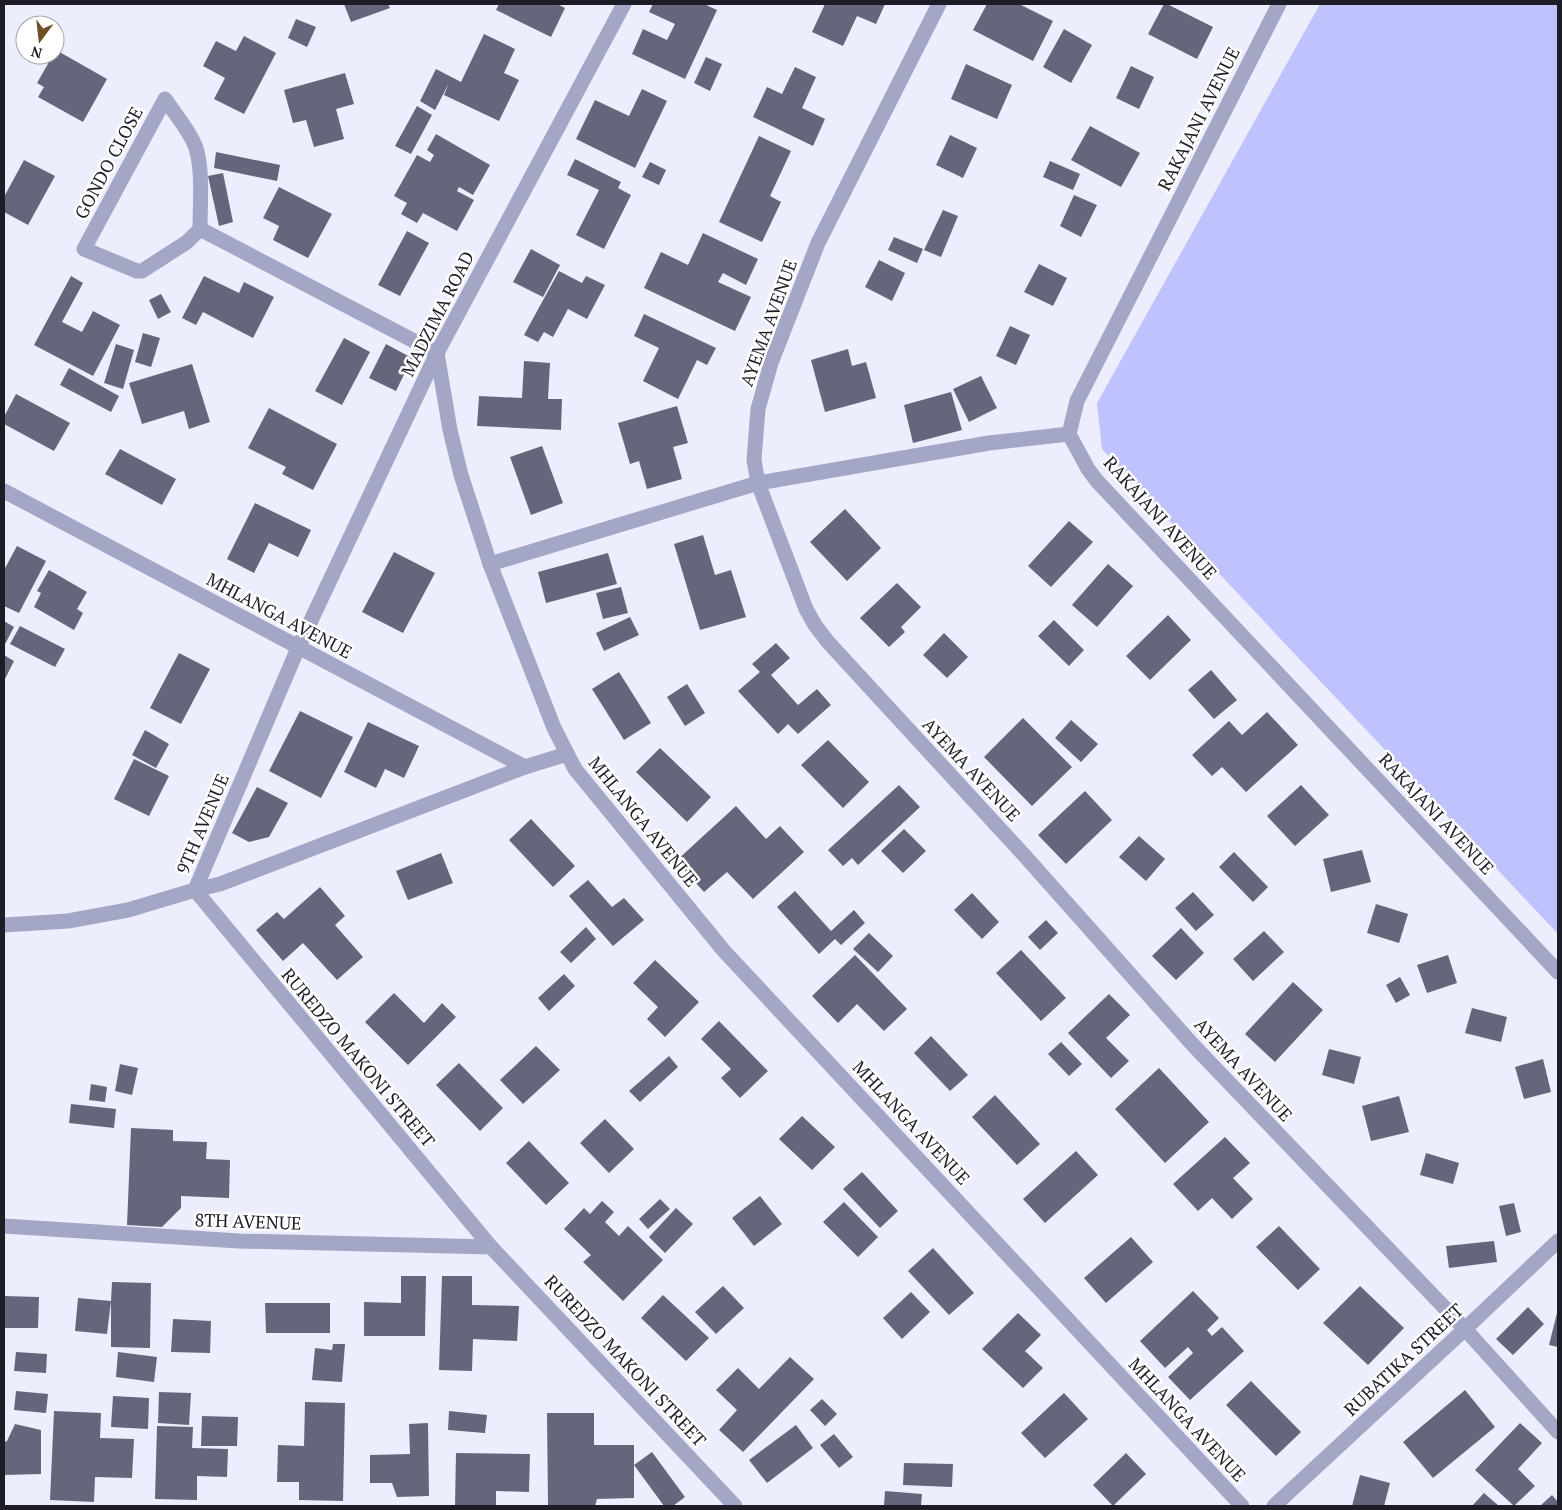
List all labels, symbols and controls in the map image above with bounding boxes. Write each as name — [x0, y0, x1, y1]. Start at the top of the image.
north arrow — [15, 15, 65, 65]
text: N — [29, 42, 44, 64]
street label: RAKAJANI AVENUE — [1151, 43, 1245, 194]
street label: GONDO CLOSE — [68, 102, 148, 223]
street label: MADZIMA ROAD — [395, 247, 479, 380]
street label: AYEMA AVENUE — [734, 256, 802, 389]
street label: RAKAJANI AVENUE — [1099, 451, 1223, 584]
street label: MHLANGA AVENUE — [203, 567, 356, 664]
street label: AYEMA AVENUE — [918, 712, 1026, 826]
street label: RAKAJANI AVENUE — [1374, 747, 1499, 879]
street label: MHLANGA AVENUE — [584, 751, 704, 892]
street label: 9TH AVENUE — [170, 770, 234, 877]
street label: RUREDZO MAKONI STREET — [277, 963, 441, 1152]
street label: AYEMA AVENUE — [1190, 1012, 1298, 1126]
street label: MHLANGA AVENUE — [848, 1055, 976, 1190]
street label: 8TH AVENUE — [194, 1207, 302, 1235]
street label: RUREDZO MAKONI STREET — [540, 1269, 712, 1451]
street label: RUBATIKA STREET — [1339, 1298, 1468, 1421]
street label: MHLANGA AVENUE — [1124, 1352, 1252, 1487]

